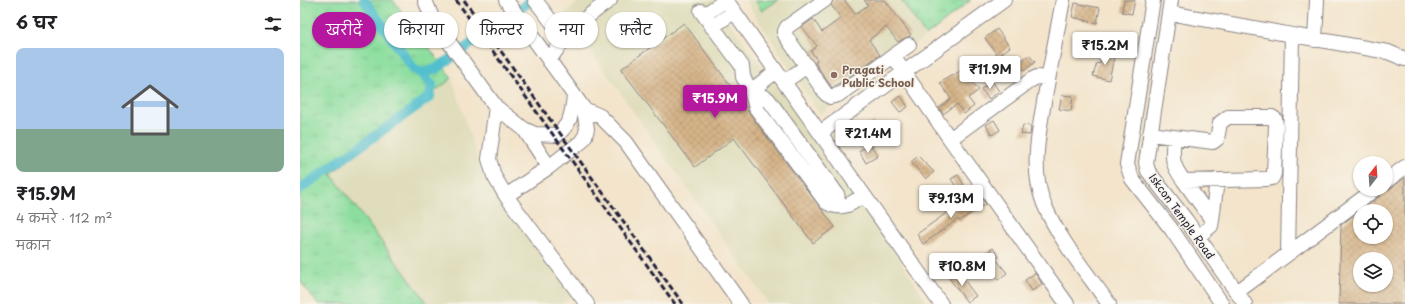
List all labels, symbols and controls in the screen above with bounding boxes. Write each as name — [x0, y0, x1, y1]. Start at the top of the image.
text: 6 घर — [16, 9, 56, 35]
chip: खरीदें — [312, 12, 376, 48]
chip: किराया — [384, 12, 458, 48]
chip: फ़िल्टर — [466, 12, 537, 48]
chip: नया — [545, 12, 598, 48]
chip: फ़्लैट — [606, 12, 666, 48]
icon: filters — [262, 13, 284, 35]
pin: ₹15.2M — [1072, 32, 1138, 66]
text: ₹15.2M — [1081, 35, 1129, 54]
pin: ₹11.9M — [957, 56, 1023, 90]
text: ₹11.9M — [968, 59, 1012, 78]
place label: Pragati Public School — [842, 61, 914, 91]
marker: Pragati Public School — [829, 70, 839, 80]
icon: home — [114, 74, 186, 146]
pin: ₹15.9M — [682, 85, 748, 119]
text: ₹15.9M — [692, 88, 738, 107]
pin: ₹21.4M — [835, 120, 901, 154]
text: ₹21.4M — [844, 123, 892, 142]
north arrow — [1353, 156, 1393, 196]
map controls — [1353, 156, 1393, 292]
street label: Iskcon Temple Road — [1145, 170, 1219, 262]
text: ₹15.9M — [16, 180, 76, 206]
pin: ₹9.13M — [918, 185, 984, 219]
text: ₹9.13M — [928, 188, 974, 207]
button: locate — [1353, 204, 1393, 244]
text: 4 कमरे · 112 m² — [16, 208, 112, 227]
text: मकान — [16, 235, 50, 254]
button: layers — [1353, 252, 1393, 292]
pin: ₹10.8M — [929, 253, 995, 287]
text: ₹10.8M — [938, 256, 986, 275]

